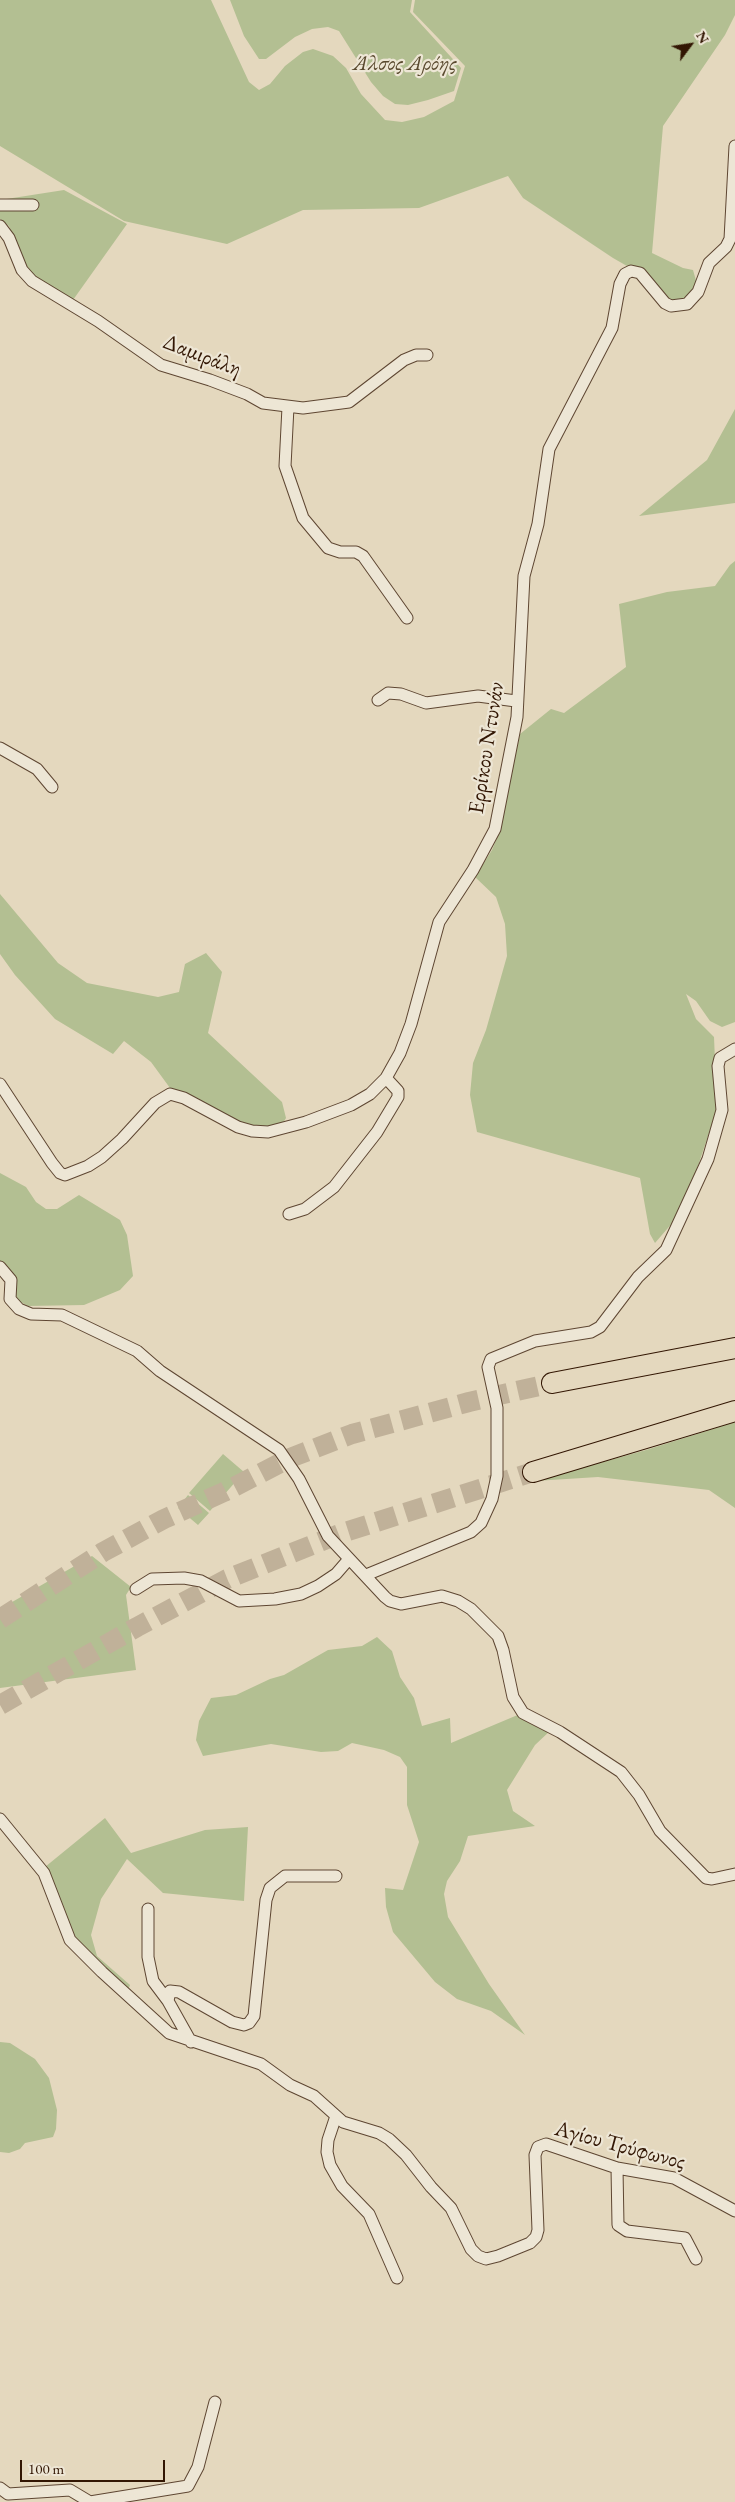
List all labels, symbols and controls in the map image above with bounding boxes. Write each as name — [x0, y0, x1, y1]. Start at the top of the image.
north arrow — [665, 20, 715, 70]
text: N — [692, 28, 713, 47]
park label: Άλσος Αρόης — [353, 51, 457, 77]
street label: Δαμιράλη — [159, 329, 245, 383]
street label: Ερρίκου Ντυνάν — [464, 680, 510, 816]
street label: Αγίου Τρύφωνος — [552, 2116, 688, 2176]
scale bar — [22, 2450, 168, 2482]
text: 100 m — [28, 2459, 64, 2478]

